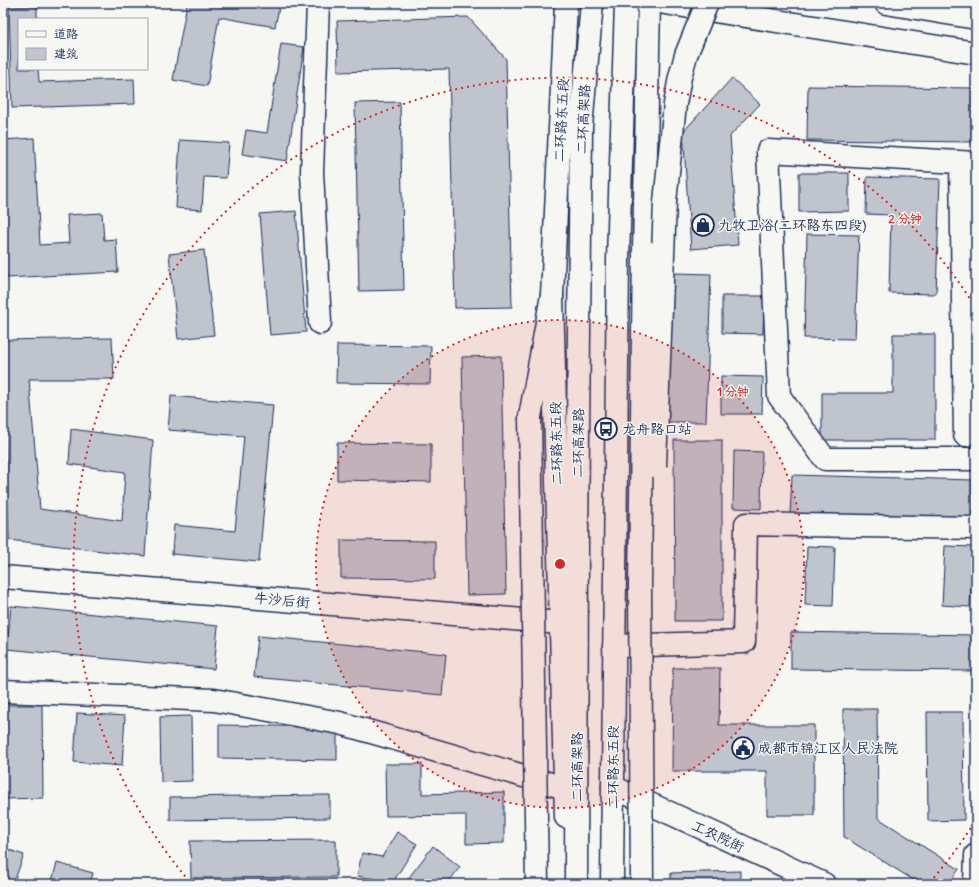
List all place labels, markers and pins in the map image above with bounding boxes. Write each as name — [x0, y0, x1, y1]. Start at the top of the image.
shop icon: 九牧卫浴(二环路东四段) — [690, 212, 716, 238]
place label: 九牧卫浴(二环路东四段) — [718, 216, 866, 234]
bus stop icon: 龙舟路口站 — [593, 416, 619, 442]
place label: 龙舟路口站 — [622, 420, 692, 438]
centre of rings — [553, 557, 567, 571]
public building icon: 成都市锦江区人民法院 — [730, 735, 756, 761]
place label: 成都市锦江区人民法院 — [758, 739, 898, 757]

